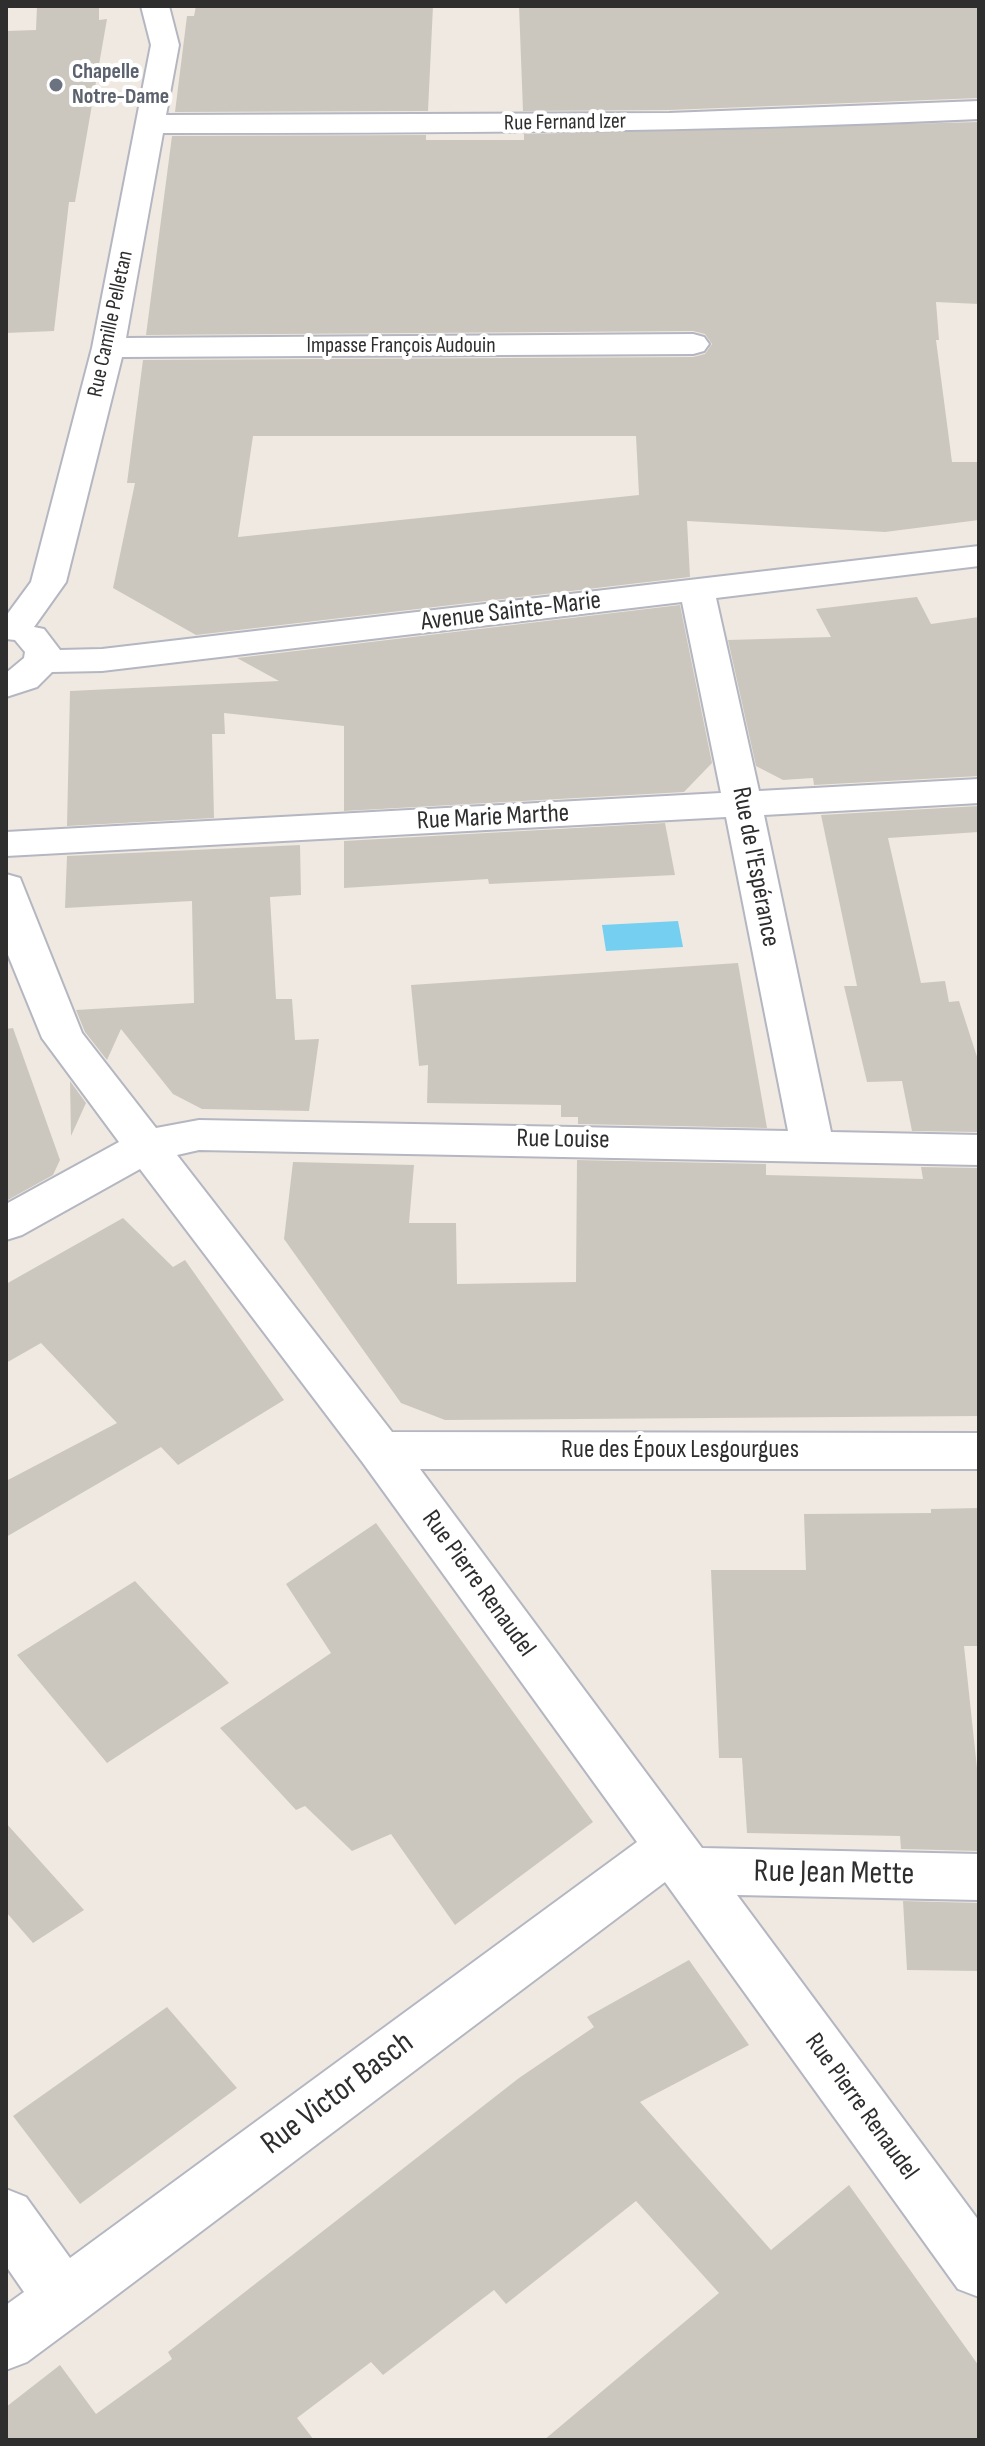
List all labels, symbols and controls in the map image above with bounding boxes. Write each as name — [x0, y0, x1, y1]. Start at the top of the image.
place label: Chapelle Notre-Dame — [72, 59, 169, 110]
marker: Chapelle Notre-Dame — [47, 76, 65, 94]
street label: Rue Fernand Izer — [504, 109, 626, 137]
street label: Rue Camille Pelletan — [83, 248, 139, 400]
street label: Impasse François Audouin — [306, 333, 496, 359]
street label: Avenue Sainte-Marie — [419, 585, 603, 639]
street label: Rue de l'Espérance — [724, 785, 786, 949]
street label: Rue Marie Marthe — [416, 798, 570, 838]
street label: Rue Louise — [516, 1124, 610, 1156]
street label: Rue des Époux Lesgourgues — [561, 1434, 799, 1466]
street label: Rue Pierre Renaudel — [415, 1505, 541, 1663]
street label: Rue Jean Mette — [753, 1853, 915, 1895]
street label: Rue Victor Basch — [254, 2024, 422, 2164]
street label: Rue Pierre Renaudel — [798, 2028, 924, 2186]

